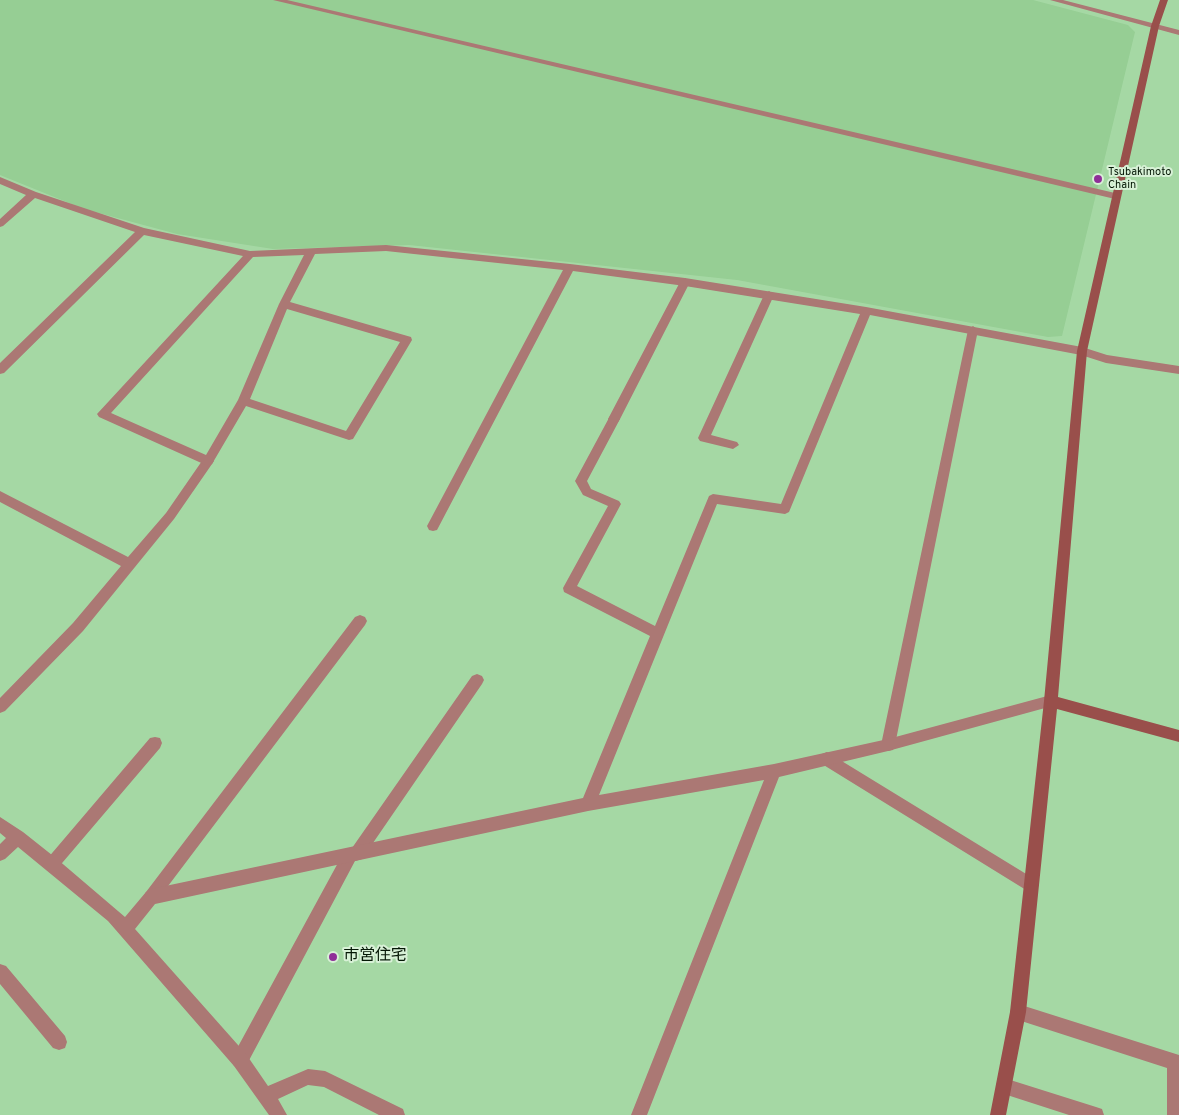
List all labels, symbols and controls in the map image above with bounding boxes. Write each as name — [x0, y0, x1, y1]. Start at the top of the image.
place label: Tsubakimoto Chain — [1108, 166, 1171, 192]
marker: Tsubakimoto Chain — [1092, 173, 1104, 185]
place label: 市営住宅 — [343, 947, 407, 967]
marker: 市営住宅 — [327, 951, 339, 963]

